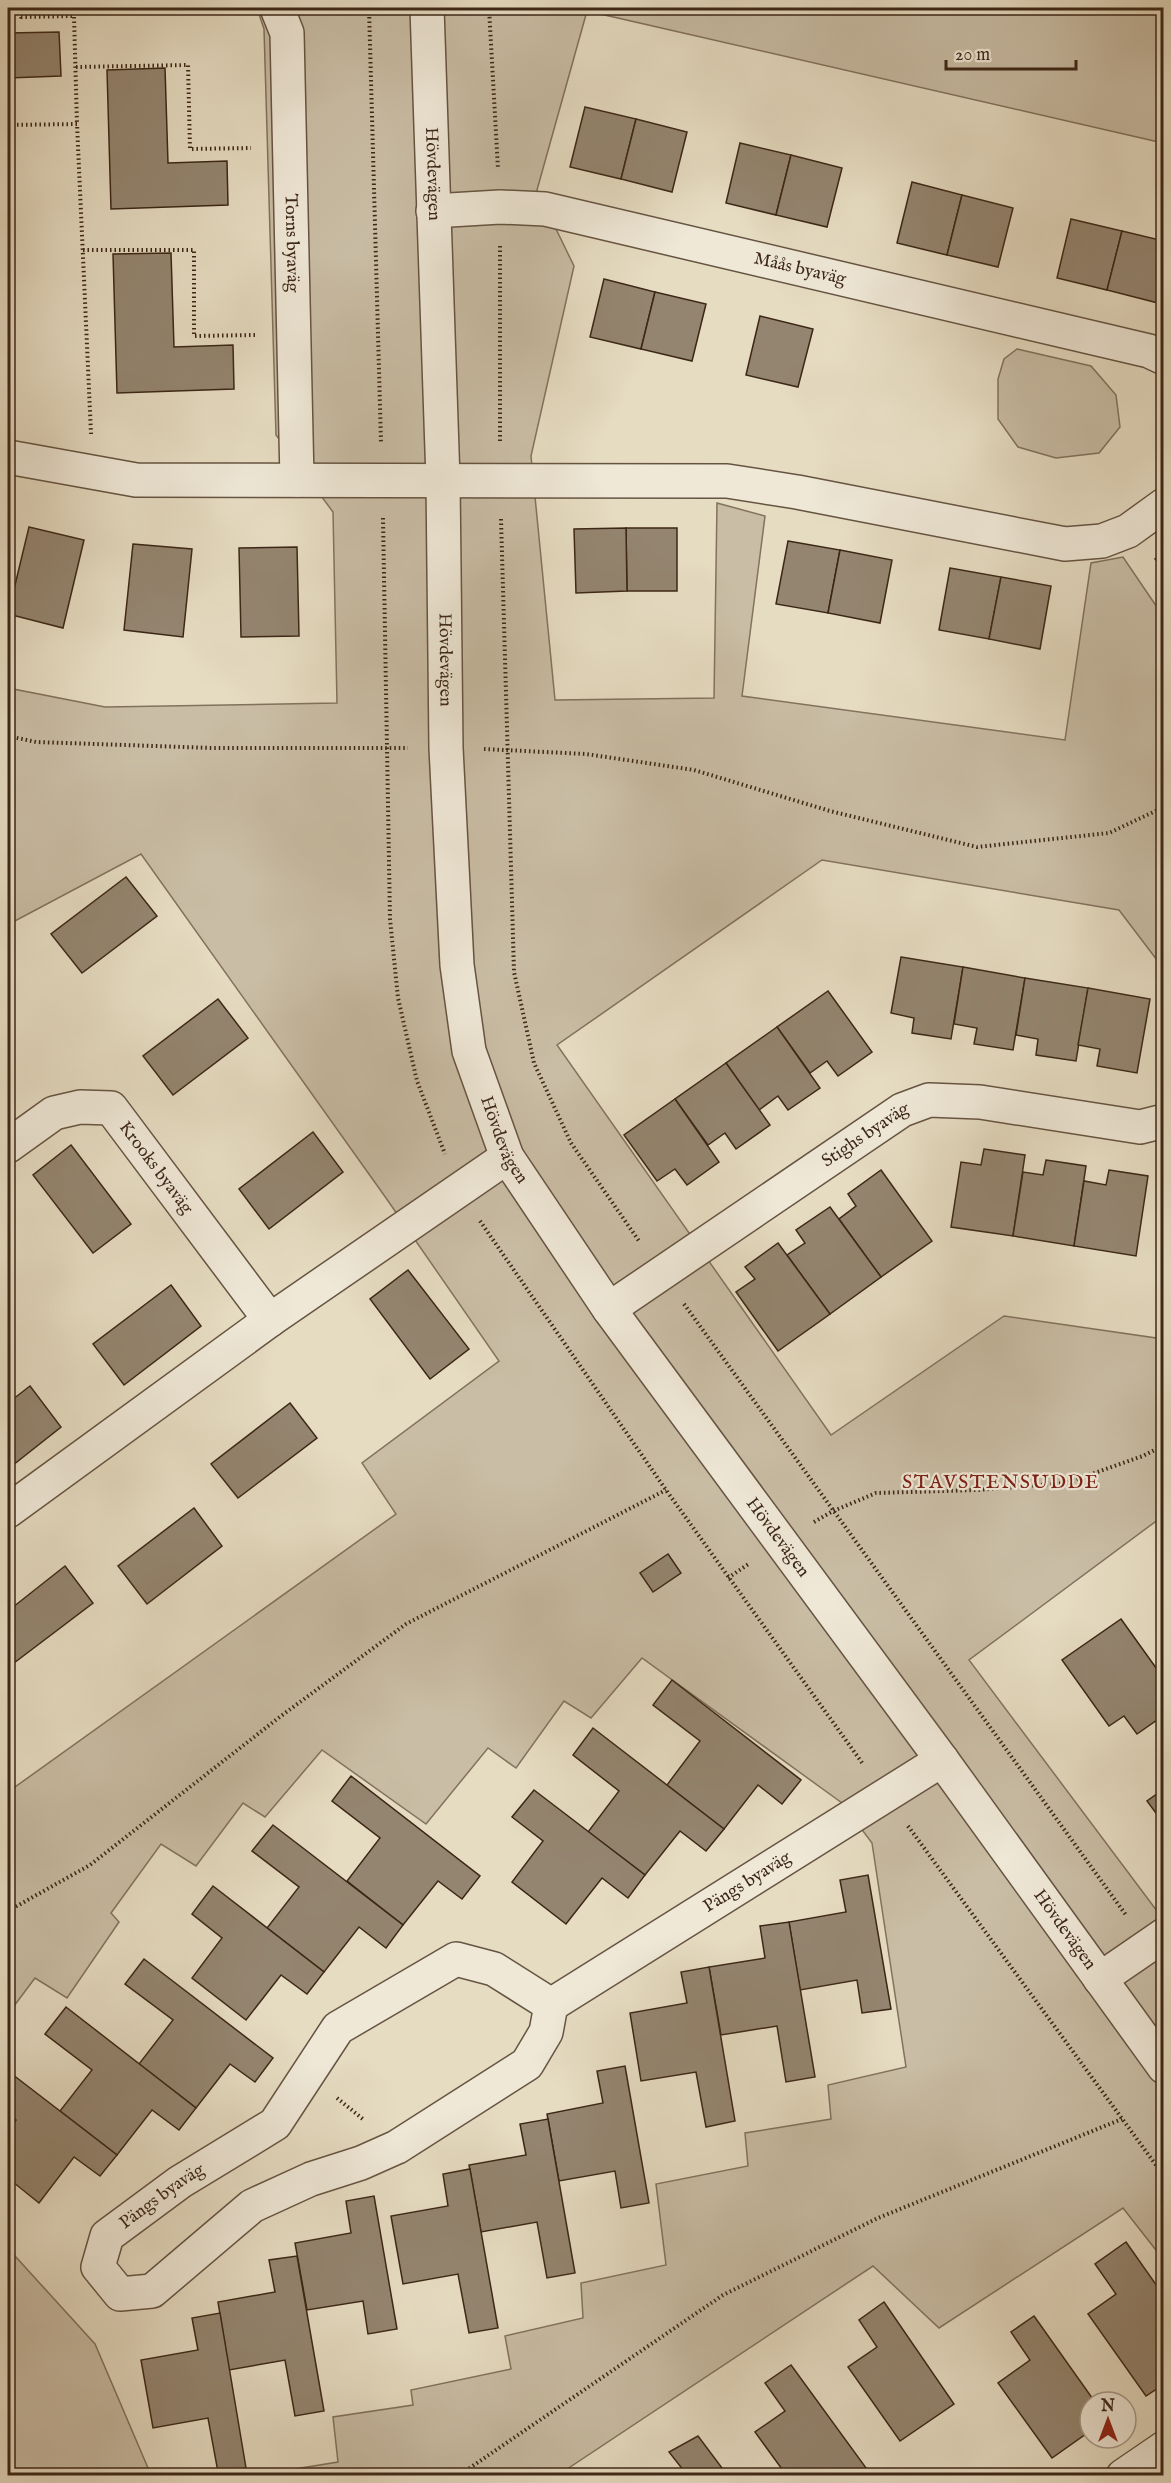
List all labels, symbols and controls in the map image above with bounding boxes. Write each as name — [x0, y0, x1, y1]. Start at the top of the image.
scale bar — [946, 33, 1076, 71]
text: 20 m — [955, 44, 990, 67]
street label: Hövdevägen — [420, 127, 446, 222]
street label: Torns byaväg — [279, 193, 304, 293]
street label: Måås byaväg — [752, 247, 848, 291]
street label: Hövdevägen — [433, 613, 457, 707]
street label: Hövdevägen — [475, 1093, 533, 1189]
street label: Stighs byaväg — [817, 1097, 912, 1173]
street label: Krooks byaväg — [114, 1117, 198, 1219]
district label: STAVSTENSUDDE — [902, 1470, 1100, 1495]
street label: Hövdevägen — [741, 1493, 815, 1582]
street label: Pängs byaväg — [699, 1846, 795, 1918]
street label: Hövdevägen — [1028, 1885, 1102, 1975]
street label: Pängs byaväg — [115, 2158, 209, 2234]
north arrow — [1078, 2390, 1138, 2450]
text: N — [1100, 2397, 1115, 2417]

